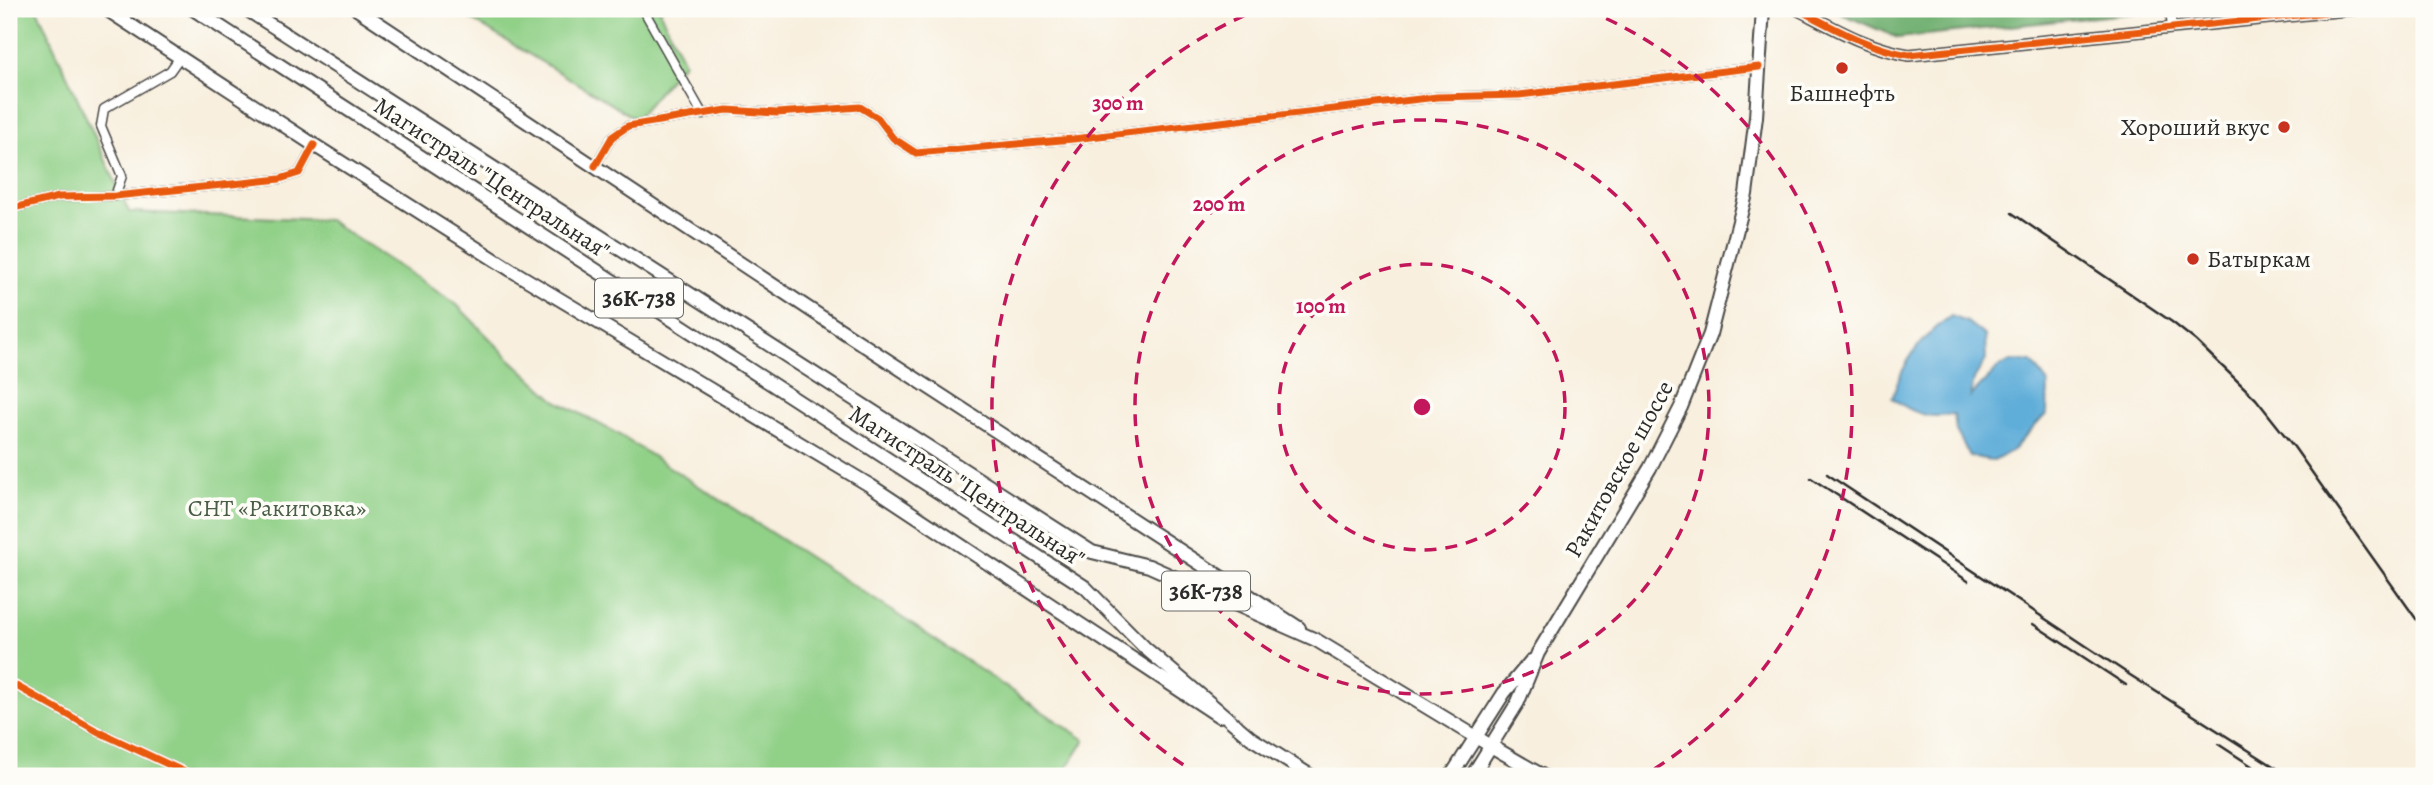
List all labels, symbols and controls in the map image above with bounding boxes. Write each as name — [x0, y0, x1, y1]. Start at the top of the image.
marker: Башнефть — [1834, 60, 1850, 76]
place label: Башнефть — [1789, 77, 1895, 109]
text: 300 m — [1092, 89, 1144, 117]
street label: Магистраль "Центральная" — [368, 90, 616, 266]
place label: Хороший вкус — [2121, 111, 2270, 143]
marker: Хороший вкус — [2276, 119, 2292, 135]
text: 200 m — [1193, 190, 1246, 218]
place label: Батыркам — [2207, 243, 2311, 275]
marker: Батыркам — [2185, 251, 2201, 267]
road number: 36К-738 — [595, 278, 683, 318]
text: 100 m — [1296, 292, 1346, 320]
street label: Ракитовское шоссе — [1557, 375, 1681, 563]
centre of rings — [1410, 395, 1434, 419]
street label: Магистраль "Центральная" — [843, 398, 1091, 574]
park label: СНТ «Ракитовка» — [188, 492, 366, 524]
road number: 36К-738 — [1162, 572, 1250, 610]

